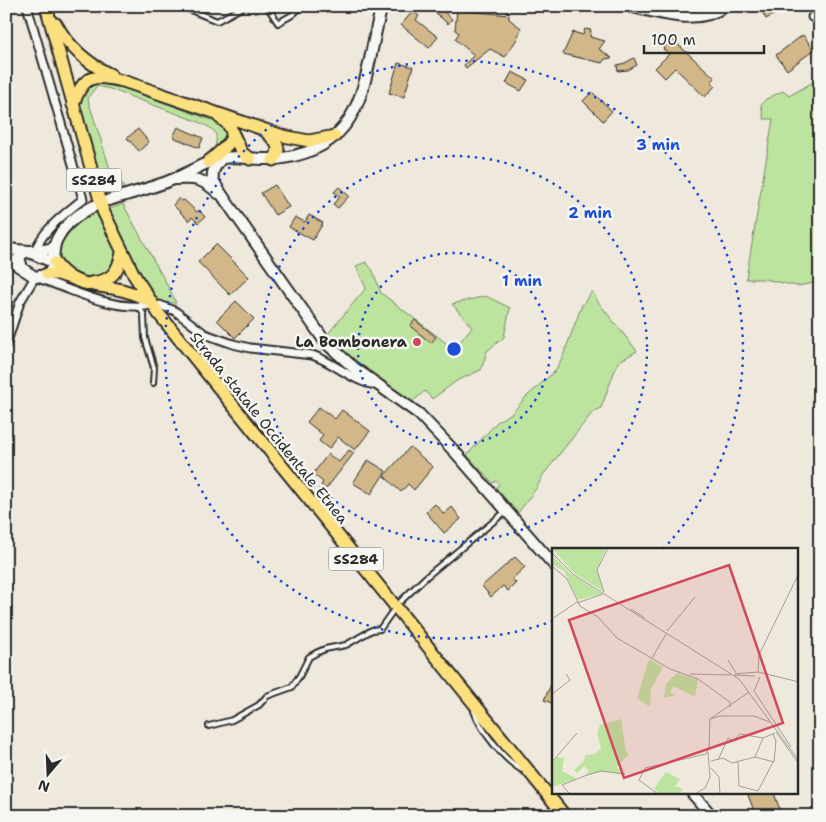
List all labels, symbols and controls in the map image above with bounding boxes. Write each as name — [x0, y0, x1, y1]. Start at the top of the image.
scale bar — [644, 22, 764, 54]
text: 100 m — [651, 30, 696, 50]
text: 3 min — [636, 135, 680, 155]
road number: SS284 — [66, 168, 122, 192]
text: 2 min — [568, 203, 612, 223]
text: 1 min — [502, 271, 542, 291]
street label: Strada statale Occidentale Etnea — [185, 328, 353, 529]
place label: La Bombonera — [295, 332, 408, 352]
marker: La Bombonera — [411, 336, 423, 348]
centre of rings — [445, 340, 463, 358]
road number: SS284 — [328, 548, 384, 570]
inset map — [552, 548, 798, 794]
north arrow — [22, 750, 72, 800]
text: N — [36, 776, 52, 797]

